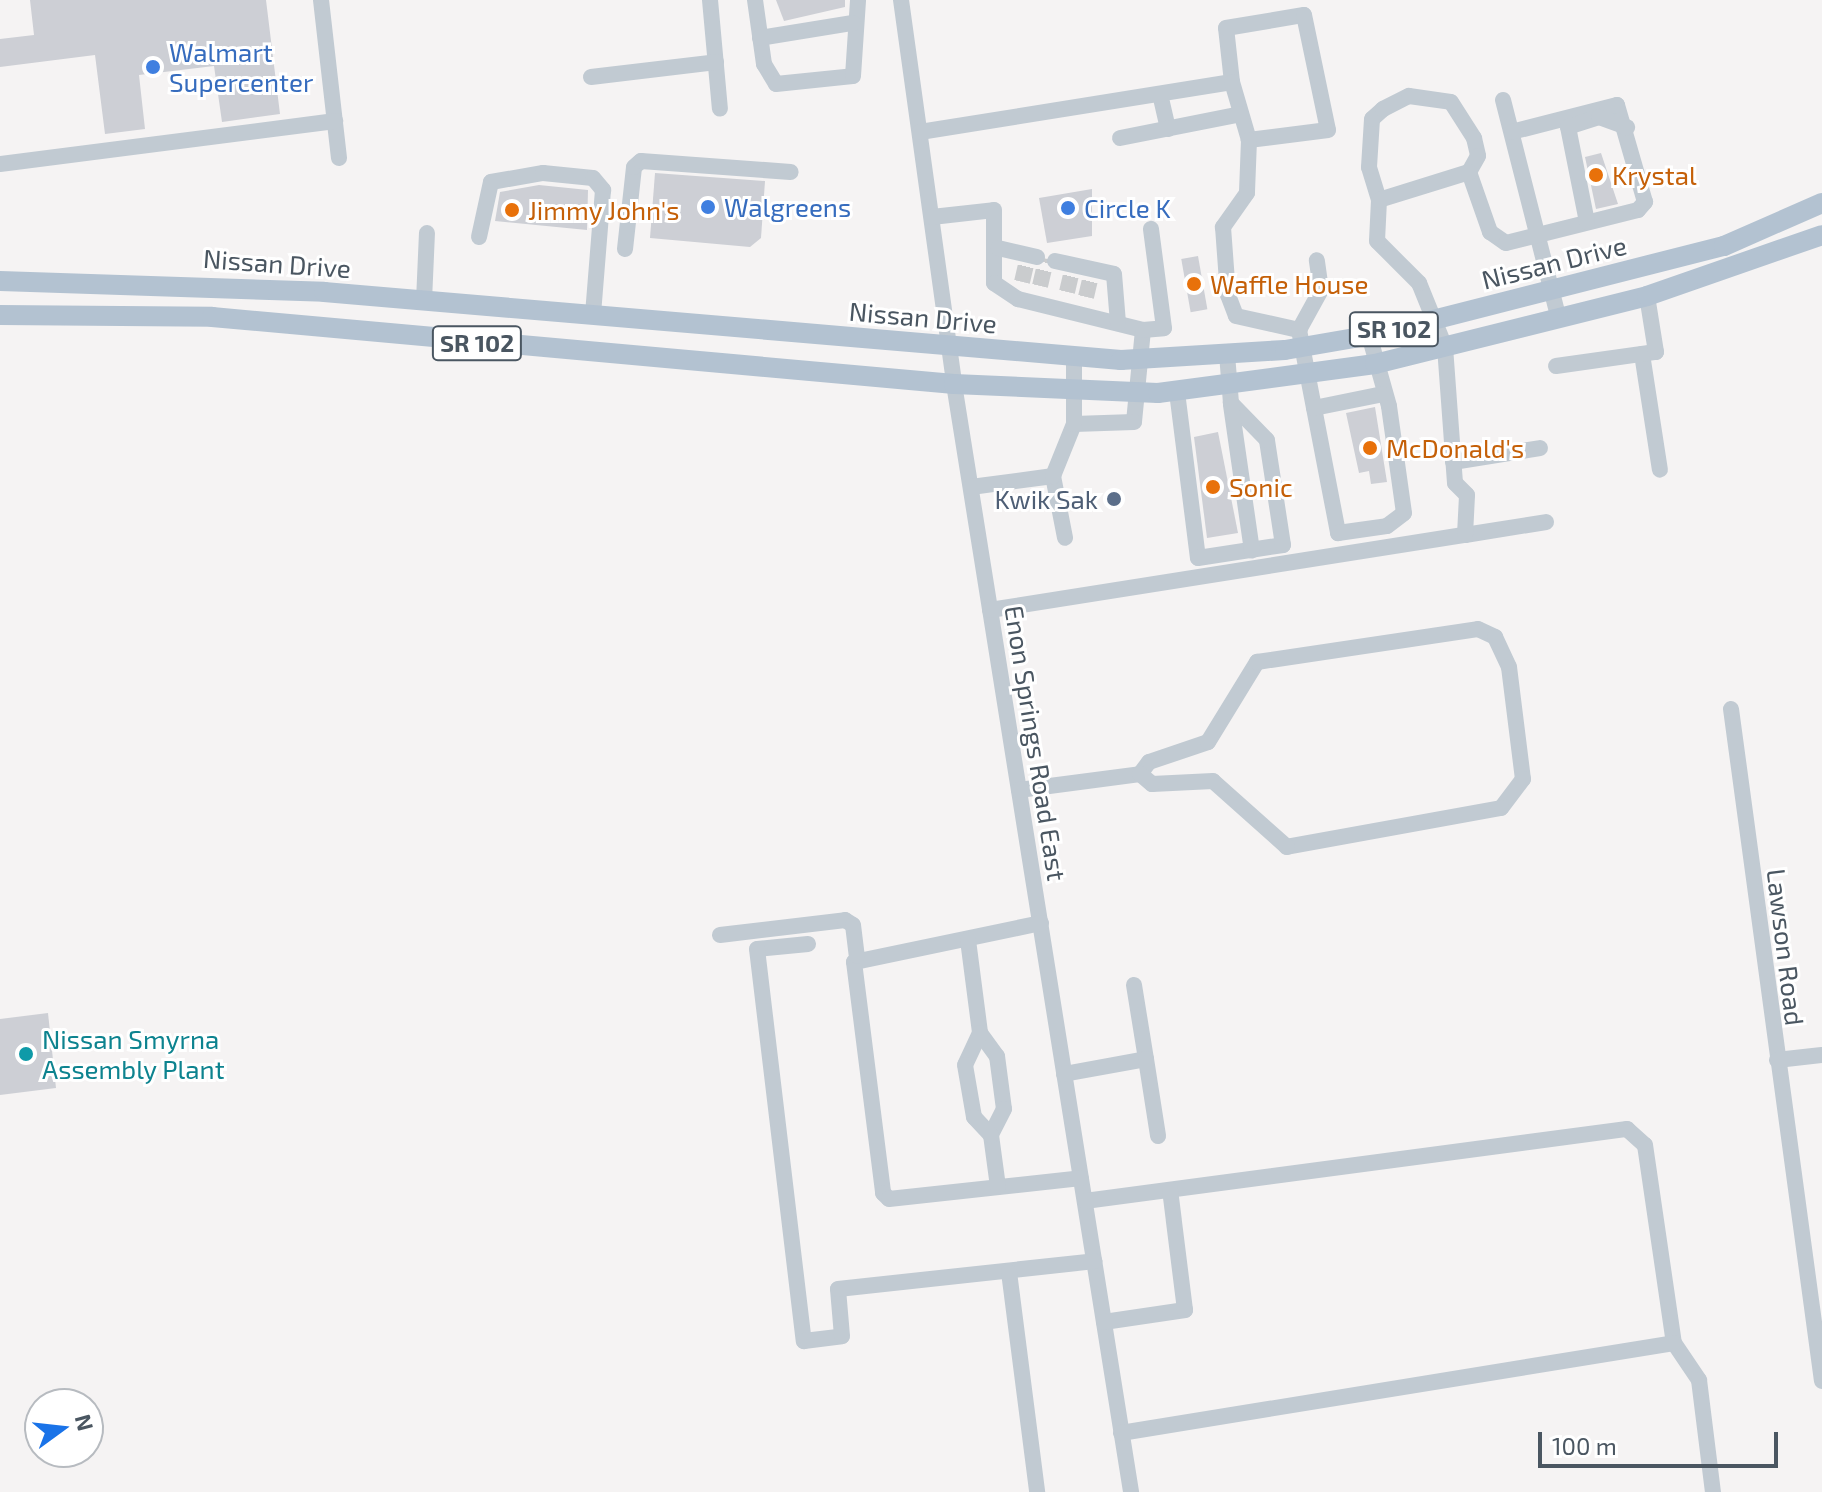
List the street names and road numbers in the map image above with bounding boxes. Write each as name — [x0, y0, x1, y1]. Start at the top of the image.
street label: Nissan Drive — [1478, 229, 1630, 295]
street label: Nissan Drive — [202, 242, 352, 284]
street label: Nissan Drive — [848, 295, 998, 339]
road number: SR 102 — [1348, 309, 1440, 349]
road number: SR 102 — [431, 323, 523, 363]
street label: Enon Springs Road East — [999, 603, 1073, 883]
street label: Lawson Road — [1761, 867, 1811, 1027]

